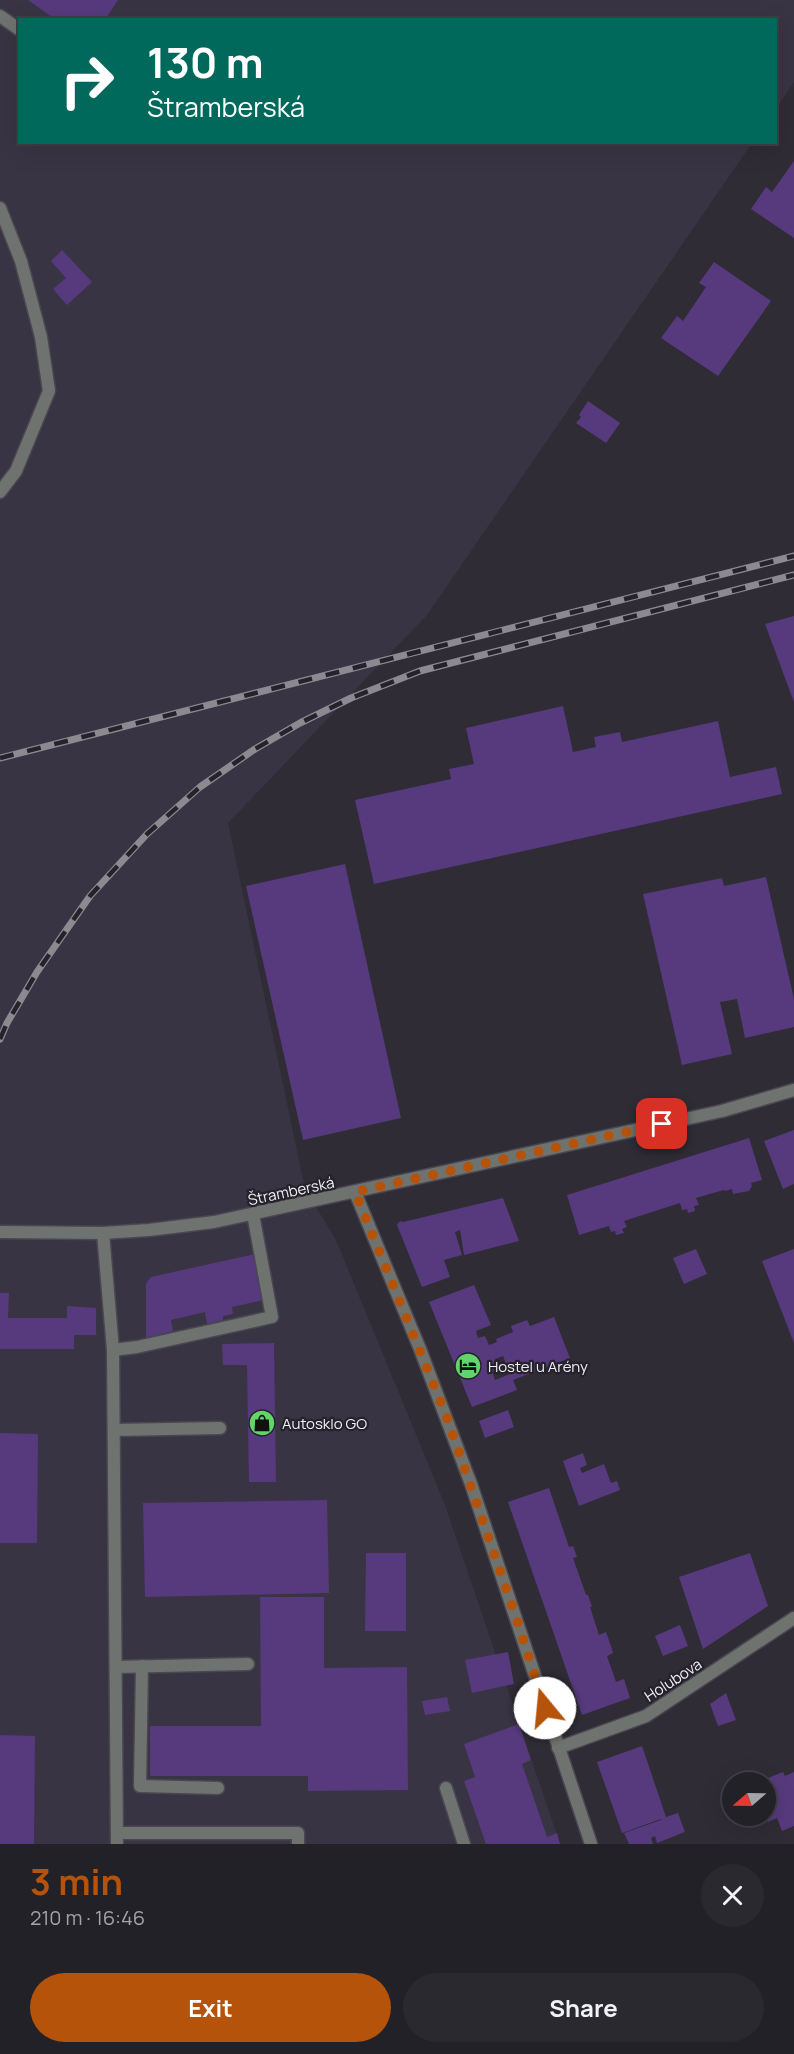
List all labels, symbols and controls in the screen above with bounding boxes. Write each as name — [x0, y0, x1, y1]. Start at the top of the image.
text: 130 m — [147, 33, 264, 91]
icon: right — [48, 42, 126, 120]
text: Štramberská — [147, 88, 305, 125]
pin — [636, 1098, 687, 1149]
icon: arrive — [645, 1107, 678, 1140]
street label: Štramberská — [246, 1172, 336, 1210]
hotel icon: Hostel u Arény — [453, 1351, 483, 1381]
place label: Hostel u Arény — [488, 1356, 588, 1377]
shop icon: Autosklo GO — [247, 1408, 277, 1438]
place label: Autosklo GO — [282, 1413, 367, 1434]
street label: Holubova — [640, 1654, 706, 1706]
position arrow — [513, 1676, 577, 1740]
north arrow — [722, 1772, 776, 1826]
map controls — [722, 1772, 776, 1826]
text: 3 min — [30, 1857, 123, 1906]
button: close — [701, 1864, 764, 1927]
text: 210 m · 16:46 — [30, 1904, 145, 1931]
button: Exit — [30, 1973, 391, 2042]
button: Share — [403, 1973, 764, 2042]

